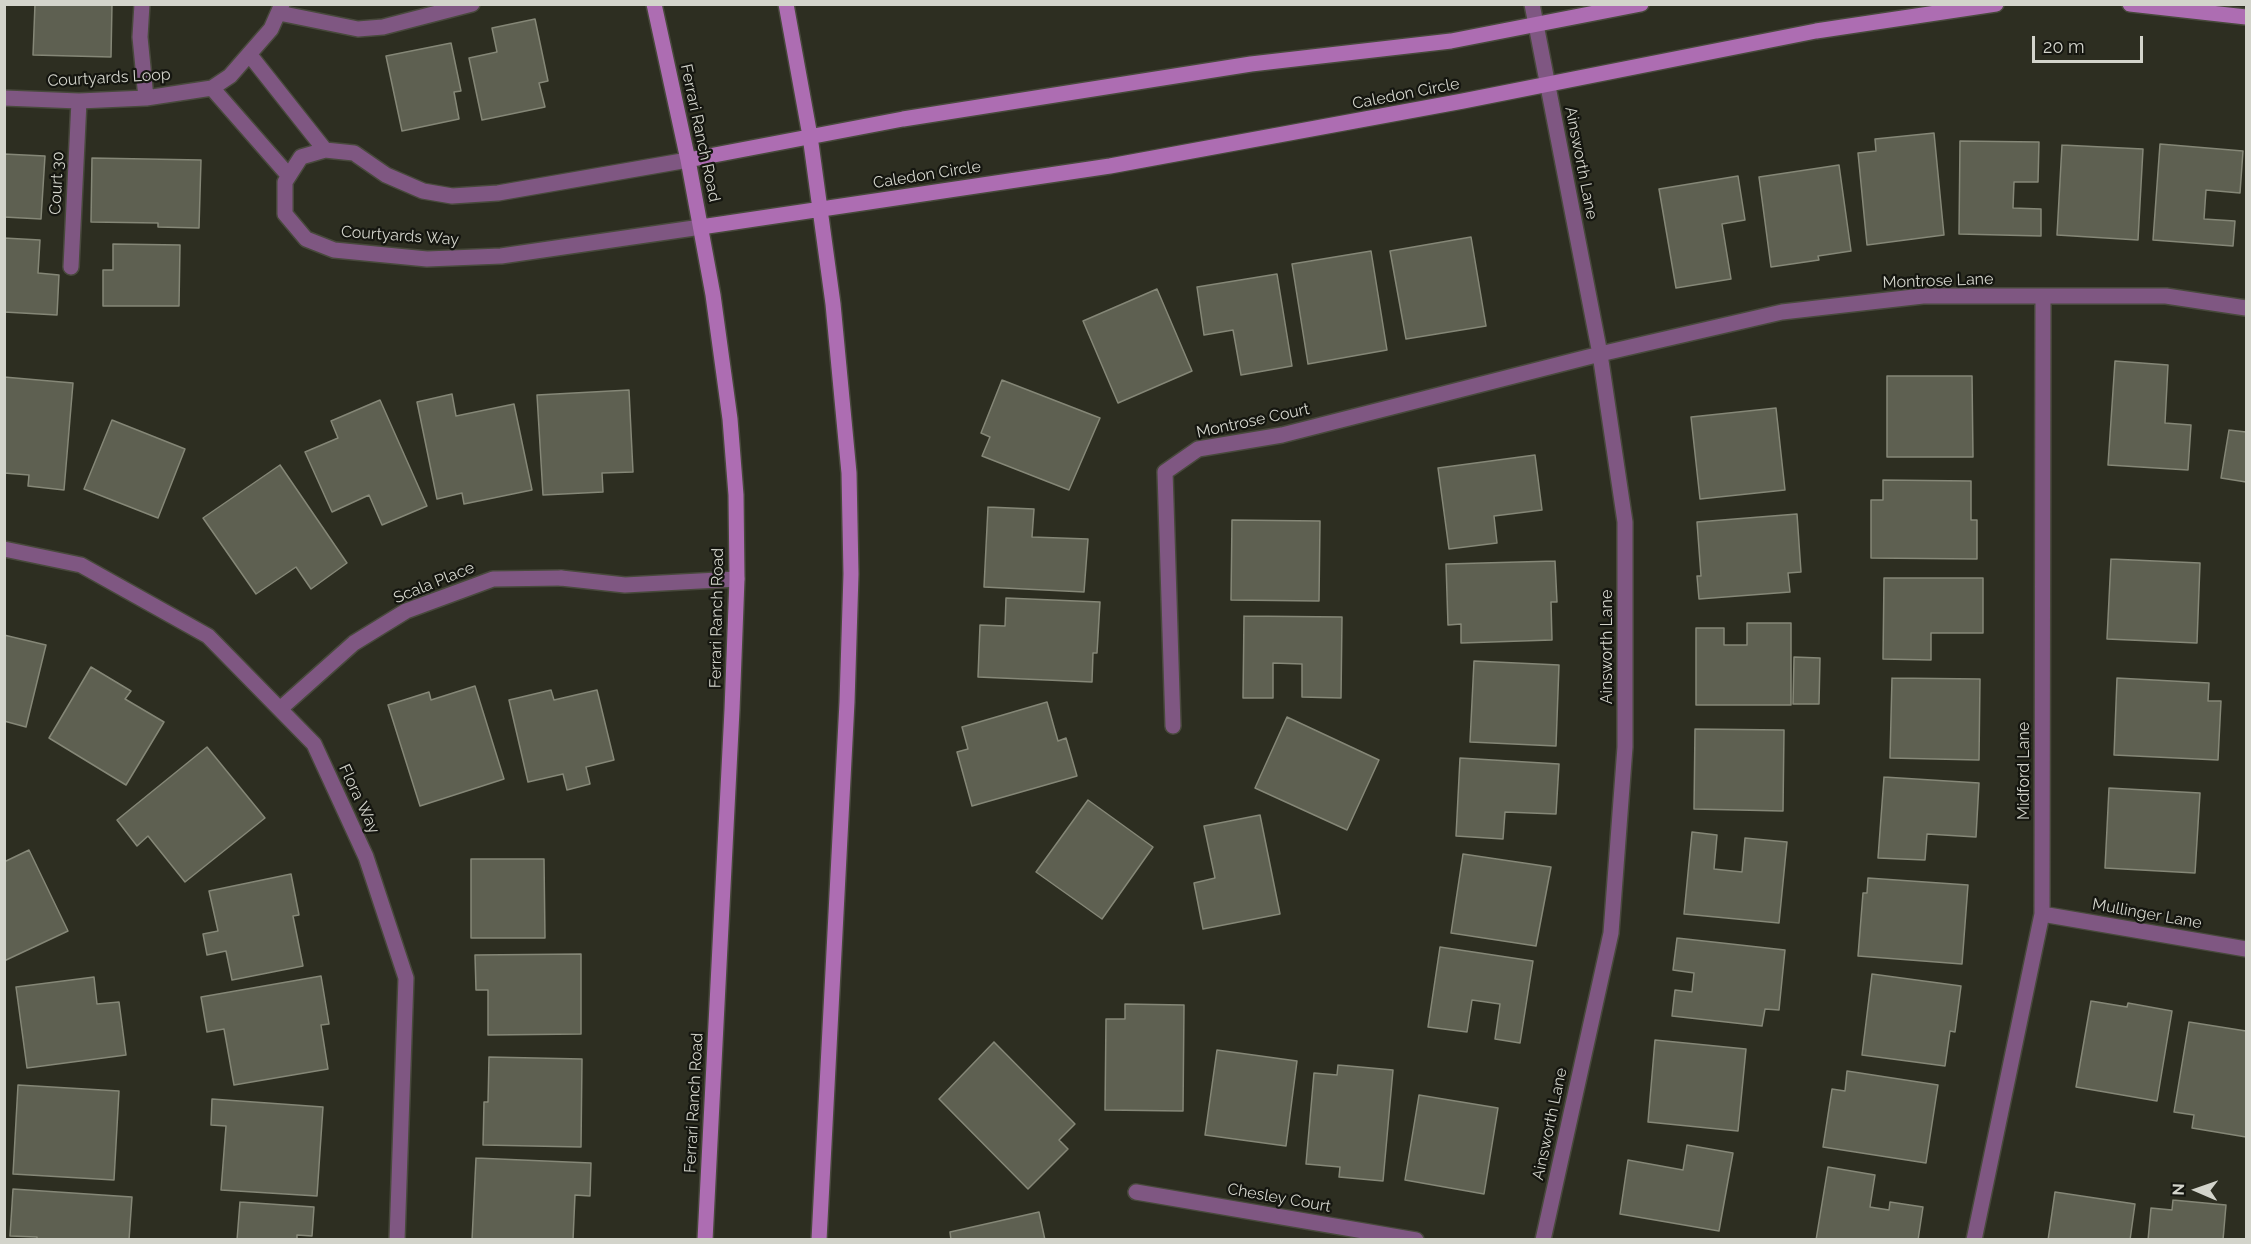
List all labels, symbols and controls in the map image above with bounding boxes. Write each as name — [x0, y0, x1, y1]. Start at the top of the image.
scale bar — [2035, 24, 2146, 62]
text: 20 m — [2043, 36, 2085, 57]
street label: Ferrari Ranch Road — [676, 62, 724, 204]
street label: Courtyards Loop — [47, 65, 171, 91]
street label: Caledon Circle — [1351, 74, 1461, 114]
street label: Ainsworth Lane — [1561, 105, 1601, 221]
street label: Court 30 — [46, 151, 68, 215]
street label: Caledon Circle — [872, 157, 982, 193]
street label: Courtyards Way — [340, 222, 460, 250]
street label: Montrose Lane — [1882, 269, 1994, 293]
street label: Montrose Court — [1195, 400, 1311, 442]
street label: Ferrari Ranch Road — [706, 548, 728, 688]
street label: Scala Place — [391, 558, 477, 608]
street label: Ainsworth Lane — [1597, 590, 1617, 704]
street label: Midford Lane — [2014, 722, 2034, 820]
street label: Flora Way — [335, 761, 383, 837]
street label: Mullinger Lane — [2091, 895, 2203, 933]
street label: Ferrari Ranch Road — [681, 1032, 707, 1174]
street label: Ainsworth Lane — [1529, 1066, 1571, 1182]
north arrow — [2167, 1160, 2227, 1220]
street label: Chesley Court — [1226, 1179, 1332, 1217]
text: N — [2169, 1183, 2188, 1196]

